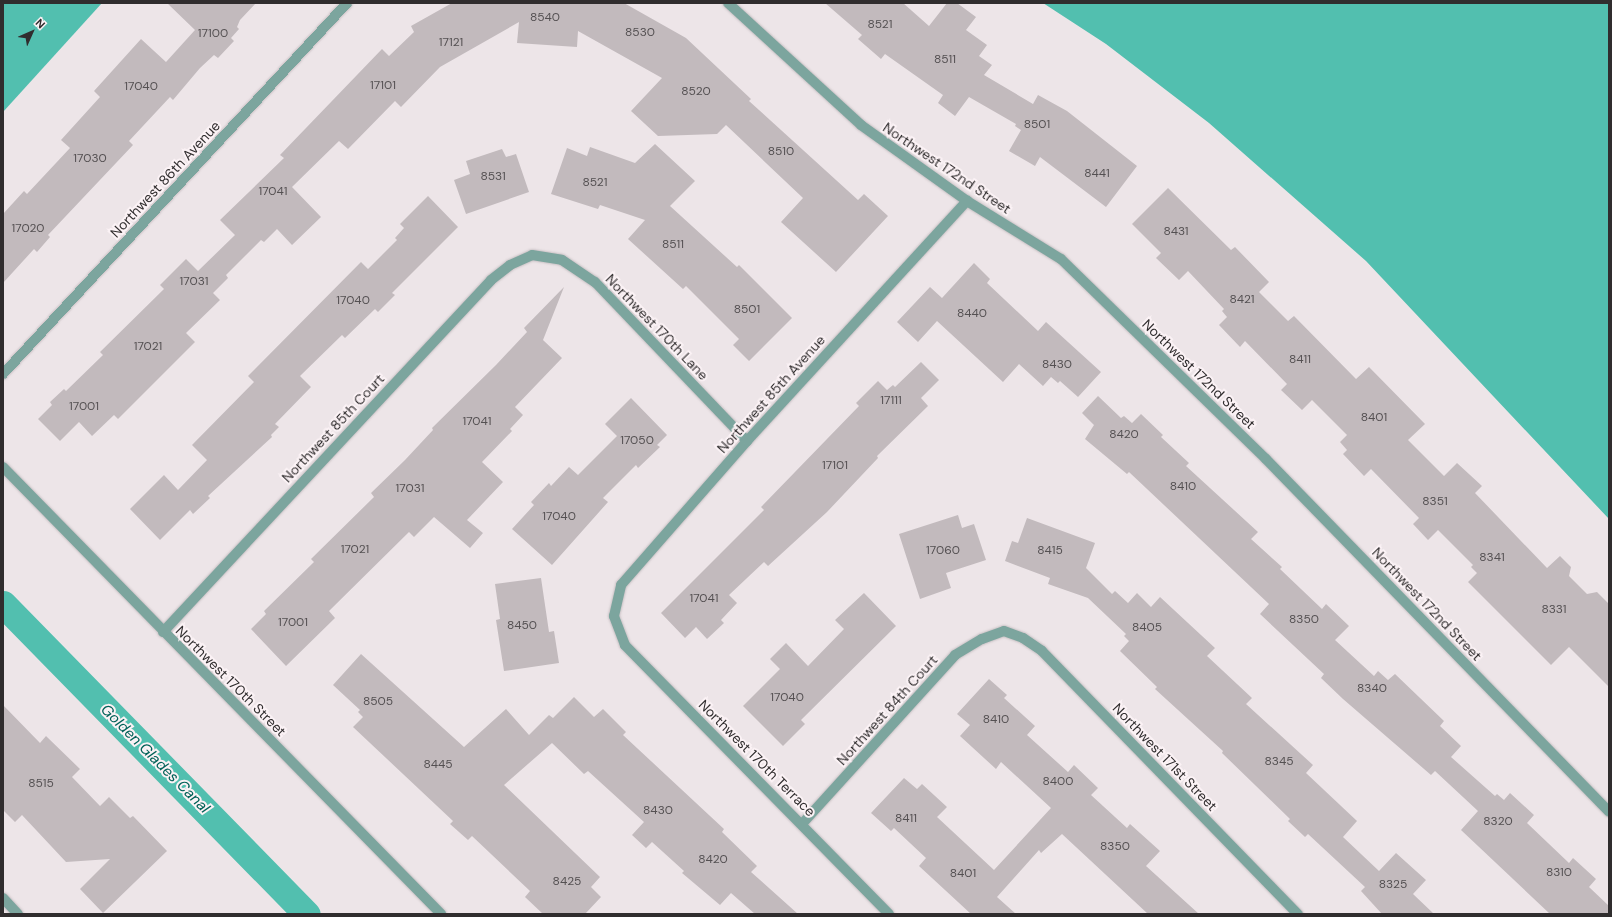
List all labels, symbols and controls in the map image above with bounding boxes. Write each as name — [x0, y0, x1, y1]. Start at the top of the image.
house number: 8540 — [530, 11, 560, 25]
north arrow — [12, 12, 52, 52]
text: N — [33, 16, 48, 31]
house number: 8521 — [867, 18, 893, 32]
house number: 8530 — [625, 26, 655, 40]
house number: 17100 — [198, 27, 228, 41]
house number: 17121 — [439, 36, 463, 50]
house number: 8511 — [934, 53, 956, 67]
house number: 17101 — [370, 79, 396, 93]
house number: 17040 — [124, 80, 158, 94]
house number: 8520 — [681, 85, 711, 99]
street label: Northwest 86th Avenue — [107, 117, 223, 241]
house number: 8501 — [1024, 118, 1050, 132]
street label: Northwest 172nd Street — [880, 119, 1014, 217]
house number: 8510 — [768, 145, 794, 159]
house number: 17030 — [73, 152, 107, 166]
house number: 8441 — [1084, 167, 1110, 181]
house number: 8531 — [480, 170, 506, 184]
house number: 8521 — [582, 176, 608, 190]
house number: 17041 — [258, 185, 288, 199]
house number: 17020 — [11, 222, 45, 236]
house number: 8431 — [1163, 225, 1189, 239]
house number: 8511 — [662, 238, 684, 252]
street label: Northwest 170th Lane — [602, 271, 712, 383]
house number: 17031 — [180, 275, 208, 289]
house number: 8421 — [1229, 293, 1255, 307]
house number: 17040 — [336, 294, 370, 308]
house number: 8501 — [734, 303, 760, 317]
house number: 8440 — [957, 307, 987, 321]
street label: Northwest 172nd Street — [1139, 316, 1259, 432]
street label: Northwest 85th Avenue — [714, 332, 828, 456]
house number: 17021 — [134, 340, 162, 354]
house number: 8411 — [1289, 353, 1311, 367]
house number: 8430 — [1042, 358, 1072, 372]
street label: Northwest 85th Court — [278, 370, 388, 486]
house number: 17111 — [880, 394, 902, 408]
house number: 17001 — [69, 400, 99, 414]
house number: 8401 — [1361, 411, 1387, 425]
house number: 17041 — [462, 415, 492, 429]
house number: 8420 — [1109, 428, 1139, 442]
house number: 17050 — [620, 434, 654, 448]
house number: 17101 — [822, 459, 848, 473]
house number: 8410 — [1170, 480, 1196, 494]
house number: 17031 — [396, 482, 424, 496]
house number: 8351 — [1422, 495, 1448, 509]
house number: 17040 — [542, 510, 576, 524]
house number: 17021 — [341, 543, 369, 557]
house number: 17060 — [926, 544, 960, 558]
house number: 8415 — [1037, 544, 1063, 558]
street label: Northwest 172nd Street — [1369, 544, 1485, 664]
house number: 8341 — [1479, 551, 1505, 565]
house number: 17041 — [689, 592, 719, 606]
house number: 8331 — [1541, 603, 1567, 617]
house number: 8350 — [1289, 613, 1319, 627]
house number: 17001 — [278, 616, 308, 630]
house number: 8450 — [507, 619, 537, 633]
house number: 8405 — [1132, 621, 1162, 635]
street label: Northwest 170th Street — [172, 622, 290, 740]
street label: Northwest 84th Court — [833, 652, 941, 768]
house number: 8340 — [1357, 682, 1387, 696]
house number: 17040 — [770, 691, 804, 705]
house number: 8505 — [363, 695, 393, 709]
street label: Northwest 170th Terrace — [695, 696, 819, 820]
street label: Northwest 171st Street — [1109, 700, 1221, 814]
water label: Golden Glades Canal — [97, 701, 213, 817]
house number: 8410 — [983, 713, 1009, 727]
house number: 8345 — [1265, 755, 1293, 769]
house number: 8445 — [423, 758, 453, 772]
house number: 8400 — [1043, 775, 1073, 789]
house number: 8515 — [28, 777, 54, 791]
house number: 8430 — [643, 804, 673, 818]
house number: 8411 — [895, 812, 917, 826]
house number: 8320 — [1483, 815, 1513, 829]
house number: 8350 — [1100, 840, 1130, 854]
house number: 8420 — [698, 853, 728, 867]
house number: 8310 — [1546, 866, 1572, 880]
house number: 8401 — [950, 867, 976, 881]
house number: 8425 — [553, 875, 581, 889]
house number: 8325 — [1379, 878, 1407, 892]

